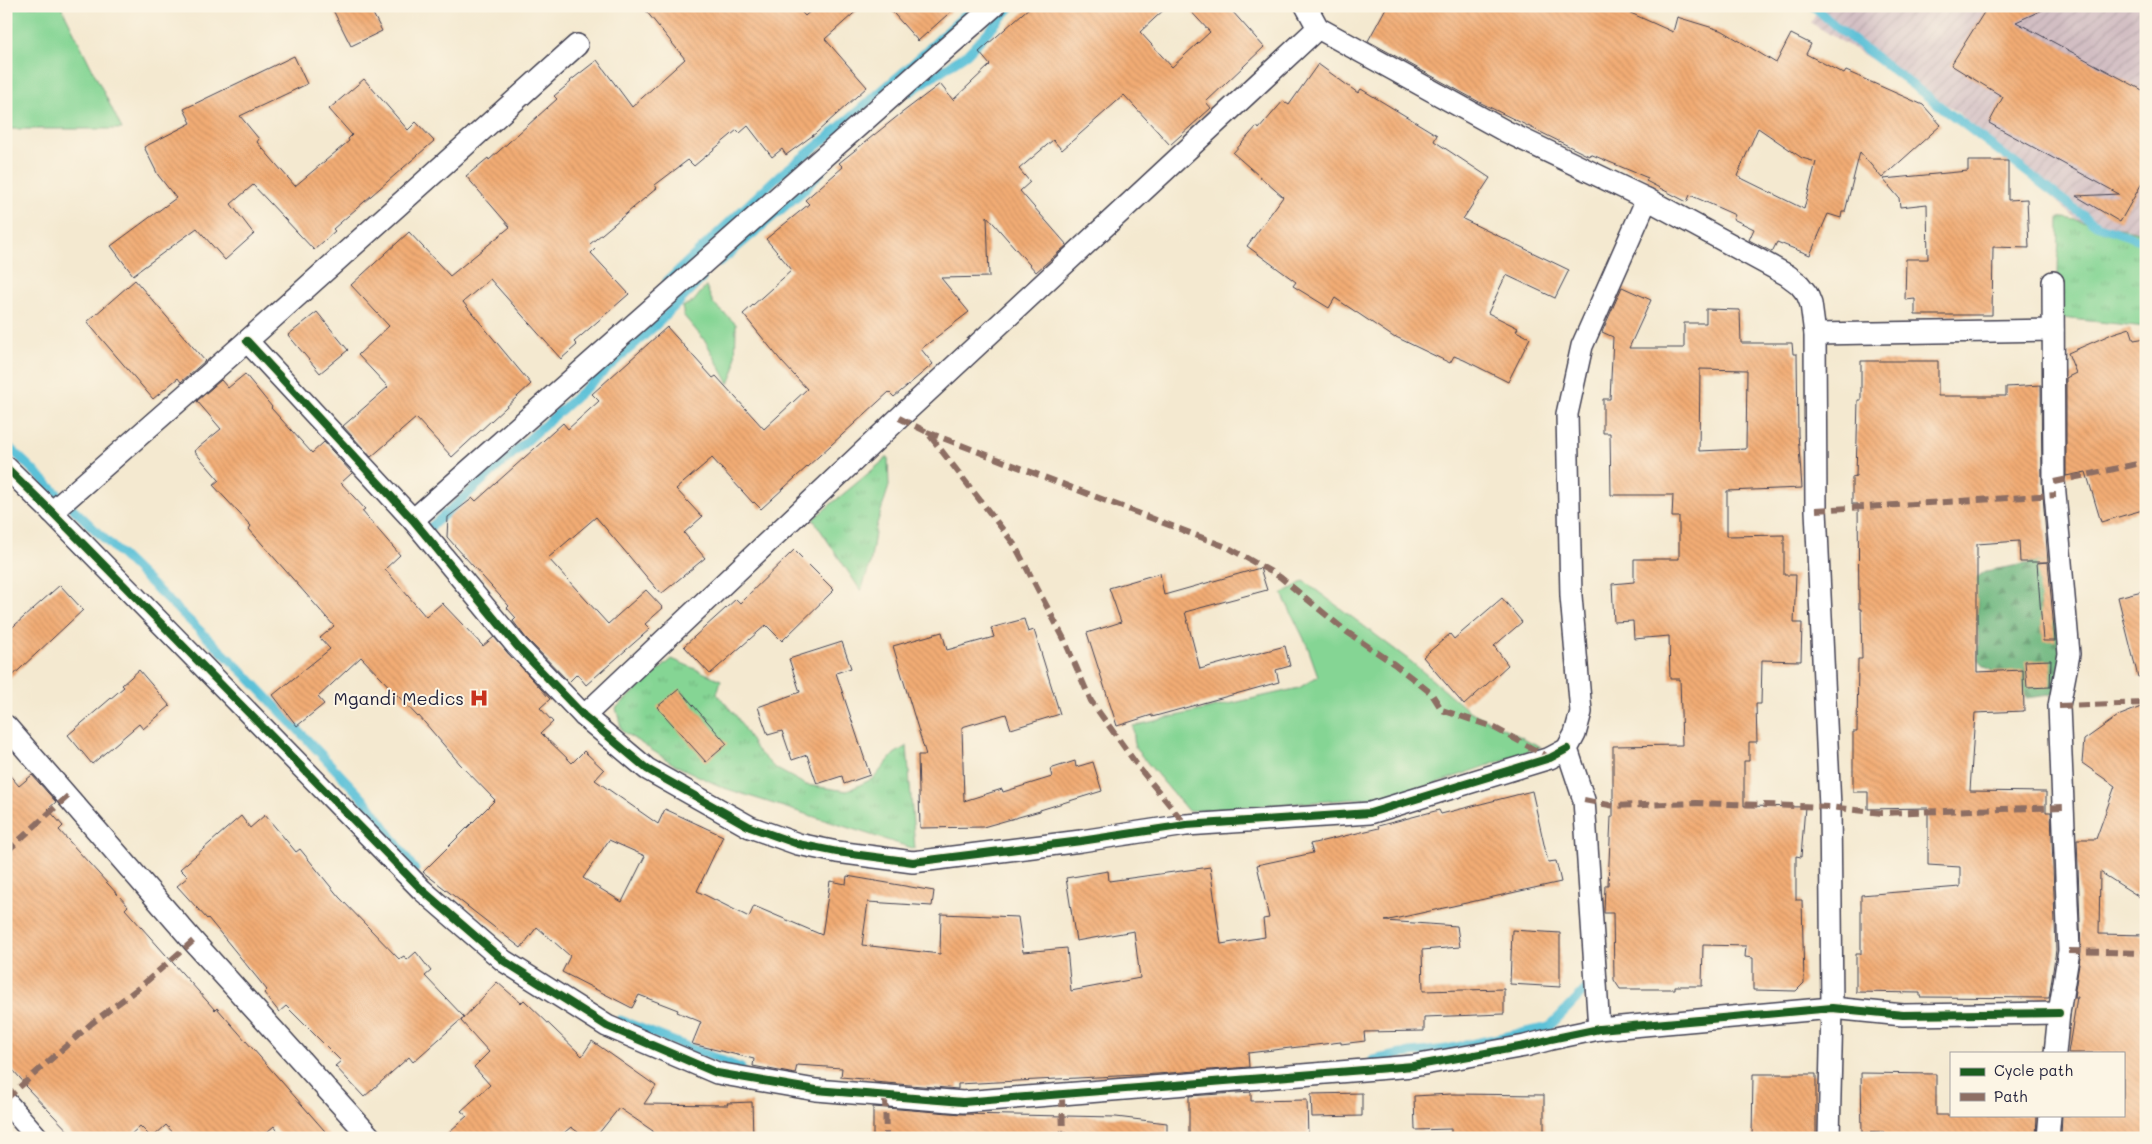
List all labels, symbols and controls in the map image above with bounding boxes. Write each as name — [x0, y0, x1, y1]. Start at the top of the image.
place label: Mgandi Medics — [334, 686, 464, 710]
hospital icon: Mgandi Medics — [468, 687, 490, 709]
legend — [1950, 1052, 2124, 1116]
text: Cycle path — [1994, 1060, 2073, 1080]
text: Path — [1994, 1086, 2028, 1106]

